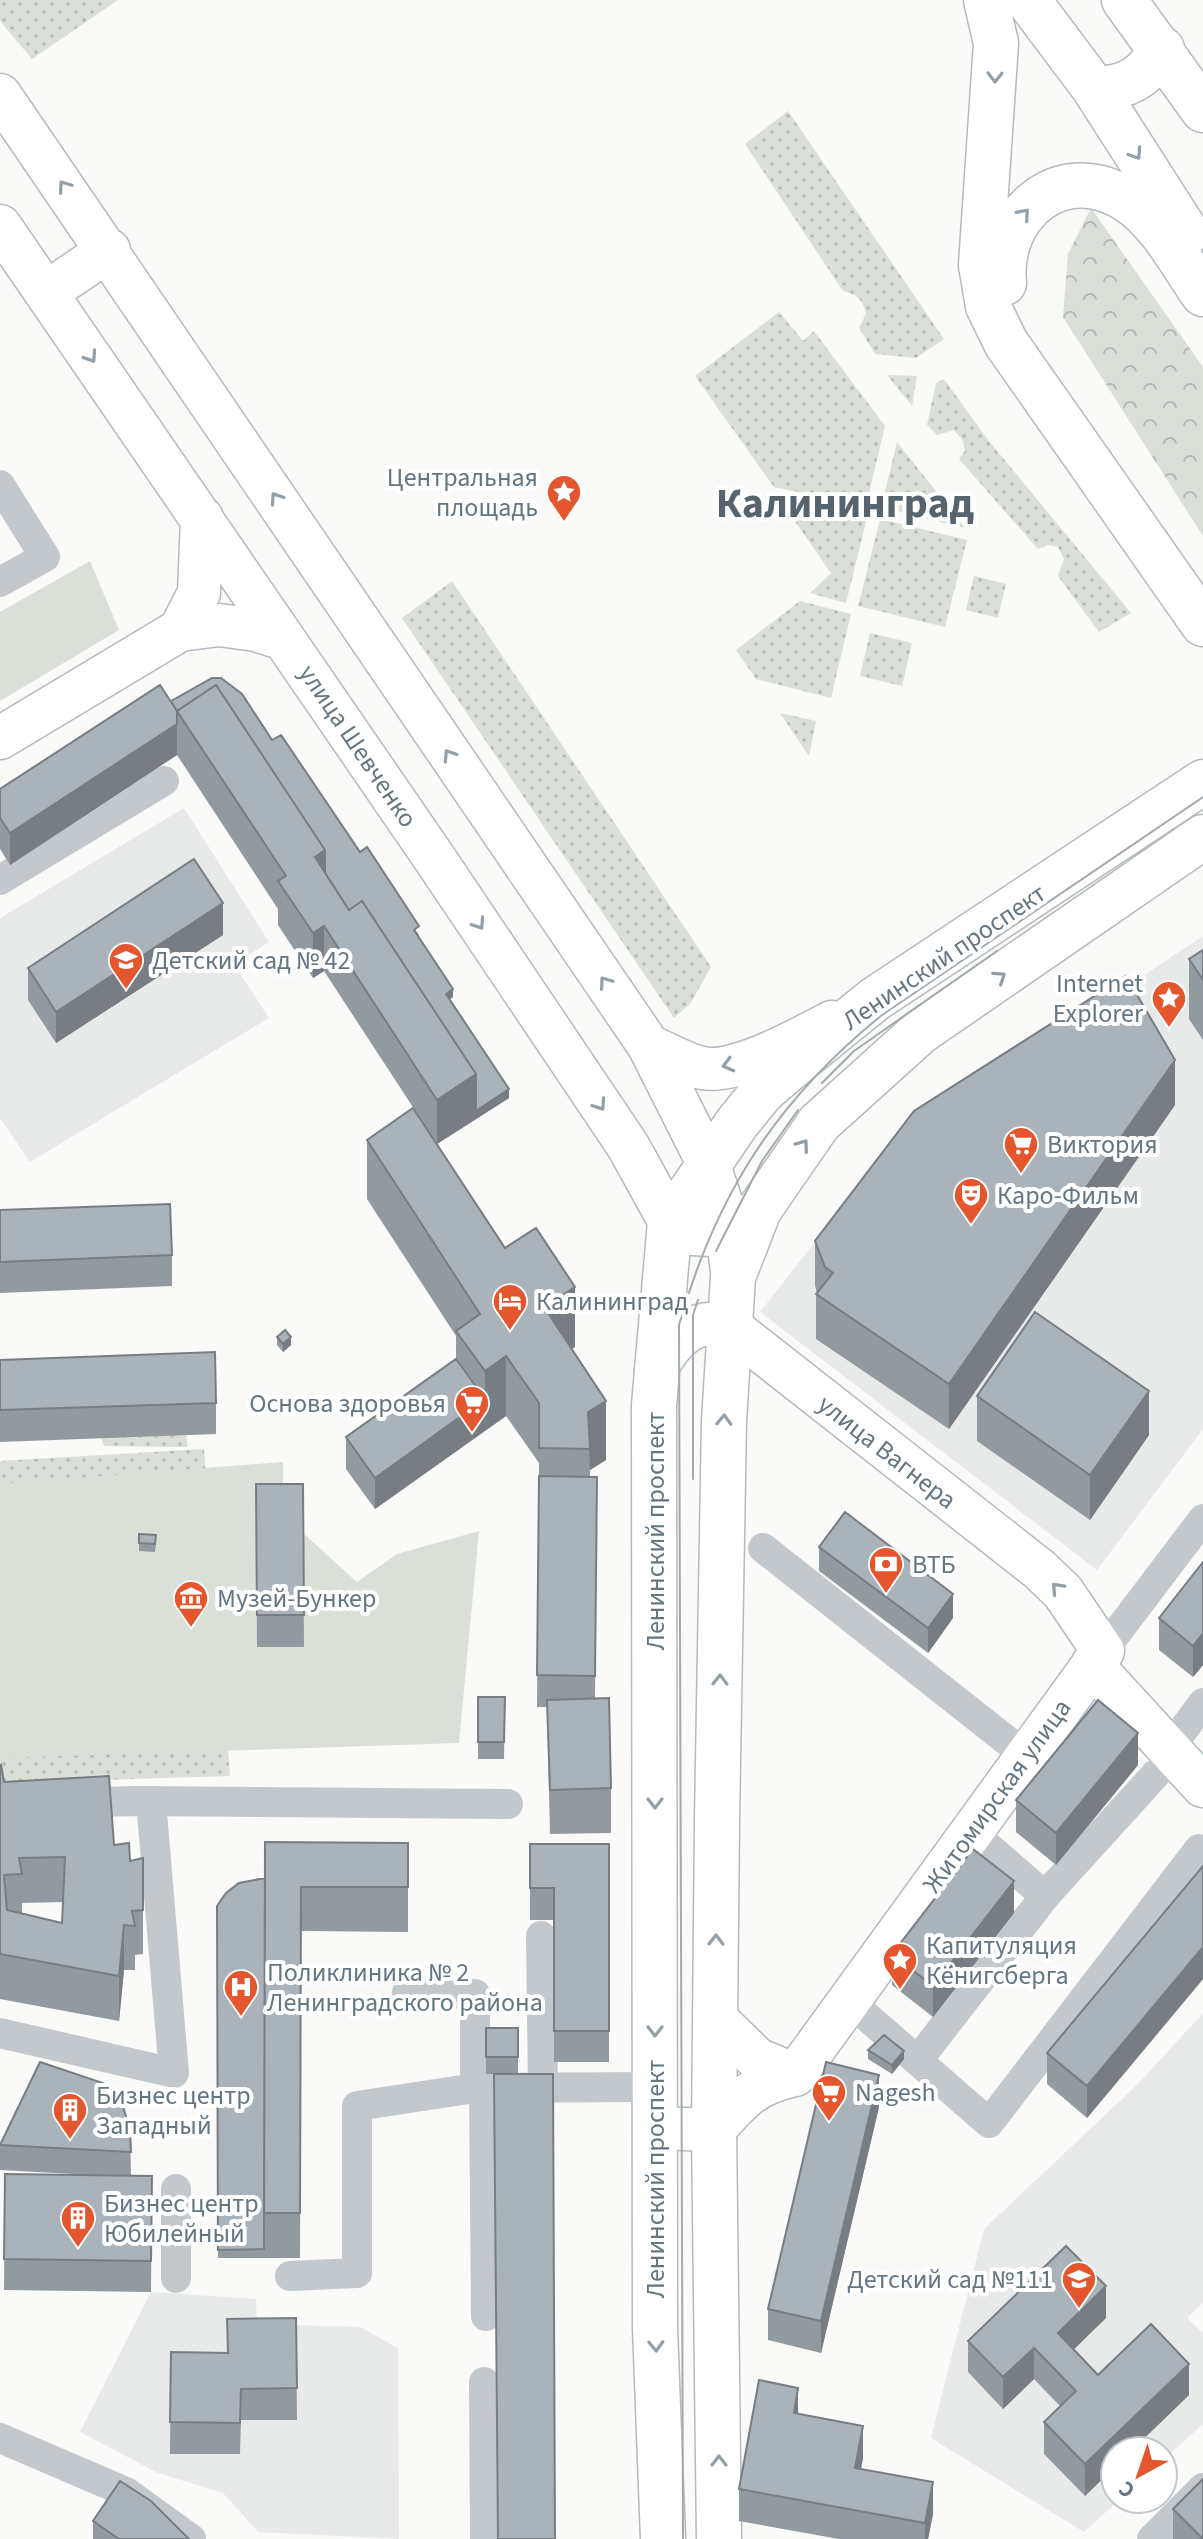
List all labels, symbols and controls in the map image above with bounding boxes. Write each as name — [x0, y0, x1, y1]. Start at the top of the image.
one-way arrow — [986, 71, 1004, 84]
one-way arrow — [1126, 145, 1141, 159]
one-way arrow — [59, 181, 74, 195]
one-way arrow — [1014, 208, 1029, 223]
one-way arrow — [81, 348, 96, 362]
place label: Центральная площадь — [387, 459, 538, 526]
place icon: Центральная площадь — [545, 473, 583, 523]
district label: Калининград — [716, 474, 975, 534]
one-way arrow — [271, 492, 286, 506]
street label: улица Шевченко — [290, 657, 426, 835]
one-way arrow — [444, 749, 459, 763]
street label: Ленинский проспект — [835, 875, 1053, 1039]
one-way arrow — [469, 915, 484, 930]
school or university icon: Детский сад № 42 — [107, 941, 145, 991]
place label: Детский сад № 42 — [152, 942, 350, 979]
place label: Internet Explorer — [1053, 965, 1144, 1032]
one-way arrow — [991, 972, 1005, 987]
one-way arrow — [600, 976, 615, 990]
place icon: Internet Explorer — [1150, 979, 1188, 1029]
one-way arrow — [721, 1056, 735, 1073]
one-way arrow — [590, 1096, 605, 1111]
supermarket icon: Виктория — [1002, 1125, 1040, 1175]
place label: Виктория — [1047, 1126, 1158, 1163]
one-way arrow — [793, 1140, 808, 1154]
theatre icon: Каро-Фильм — [952, 1176, 990, 1226]
place label: Каро-Фильм — [997, 1177, 1139, 1214]
hotel icon: Калининград — [491, 1282, 529, 1332]
place label: Калининград — [536, 1283, 688, 1320]
supermarket icon: Основа здоровья — [453, 1384, 491, 1434]
place label: Основа здоровья — [249, 1385, 446, 1422]
street label: улица Вагнера — [810, 1386, 964, 1518]
street label: Ленинский проспект — [637, 1412, 674, 1650]
one-way arrow — [716, 1413, 733, 1426]
bank icon: ВТБ — [867, 1545, 905, 1595]
place label: ВТБ — [912, 1546, 956, 1583]
museum icon: Музей-Бункер — [172, 1579, 210, 1629]
place label: Музей-Бункер — [217, 1580, 376, 1617]
one-way arrow — [1052, 1583, 1067, 1597]
one-way arrow — [711, 1673, 728, 1686]
street label: Житомирская улица — [914, 1691, 1080, 1901]
one-way arrow — [646, 1797, 664, 1810]
place label: Капитуляция Кёнигсберга — [926, 1927, 1077, 1994]
one-way arrow — [708, 1933, 725, 1946]
place icon: Капитуляция Кёнигсберга — [881, 1941, 919, 1991]
place label: Поликлиника № 2 Ленинградского района — [267, 1954, 543, 2021]
hospital icon: Поликлиника № 2 Ленинградского района — [222, 1968, 260, 2018]
one-way arrow — [646, 2025, 664, 2038]
street label: Ленинский проспект — [637, 2060, 674, 2298]
supermarket icon: Nagesh — [810, 2073, 848, 2123]
place label: Nagesh — [855, 2074, 936, 2111]
place label: Бизнес центр Западный — [96, 2077, 251, 2144]
building icon: Бизнес центр Западный — [51, 2091, 89, 2141]
place label: Бизнес центр Юбилейный — [104, 2185, 259, 2252]
building icon: Бизнес центр Юбилейный — [59, 2199, 97, 2249]
school or university icon: Детский сад №111 — [1060, 2260, 1098, 2310]
place label: Детский сад №111 — [847, 2261, 1053, 2298]
one-way arrow — [647, 2340, 664, 2353]
north arrow — [1099, 2435, 1179, 2515]
one-way arrow — [710, 2454, 728, 2467]
text: С — [1111, 2473, 1142, 2506]

